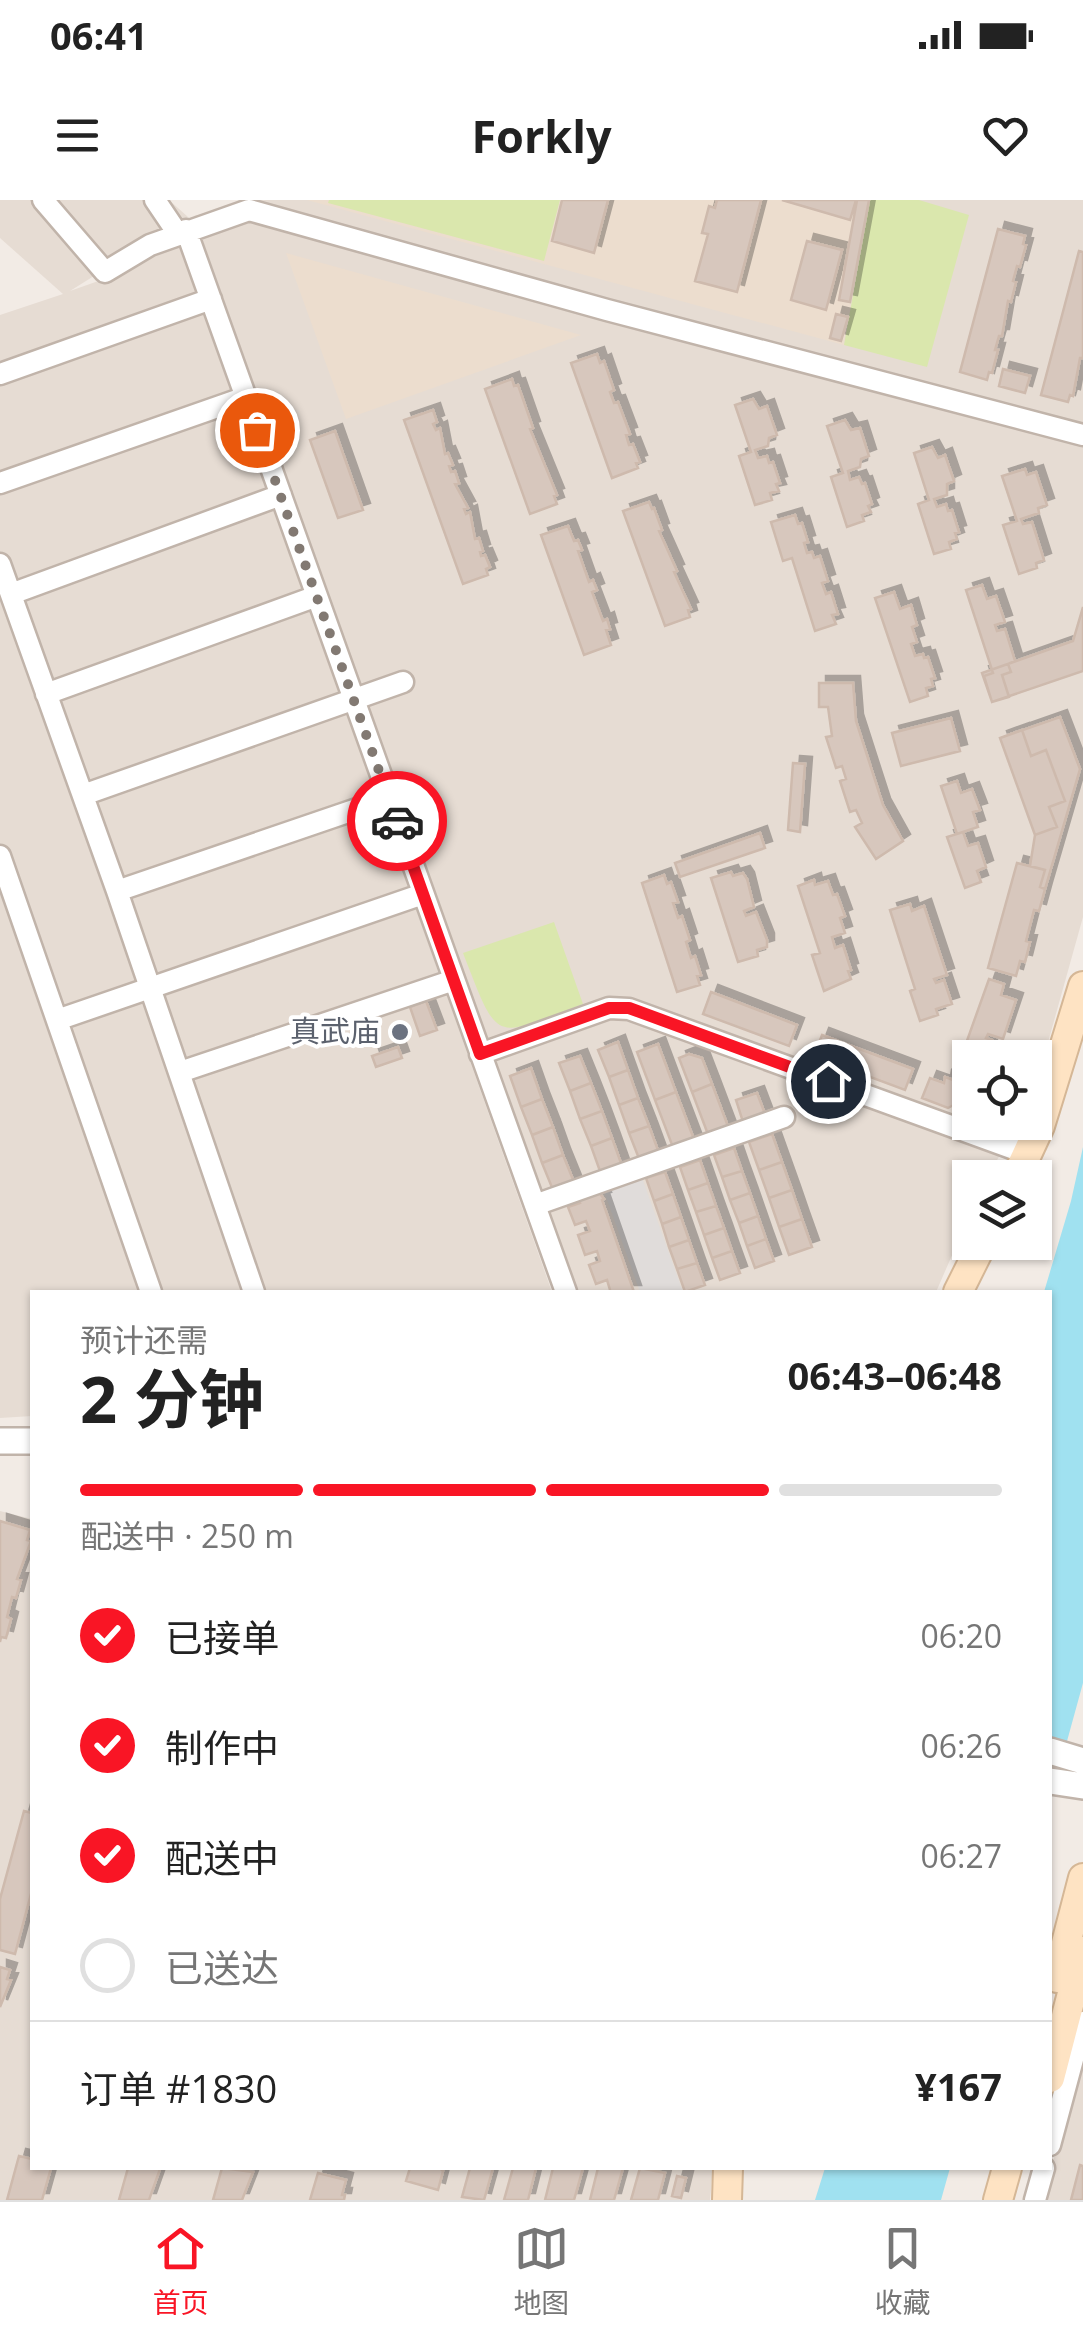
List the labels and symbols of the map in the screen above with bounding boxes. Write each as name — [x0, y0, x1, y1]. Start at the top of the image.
pin — [215, 388, 300, 473]
courier — [347, 771, 447, 871]
place label: 真武庙 — [290, 1010, 380, 1051]
marker: 真武庙 — [389, 1021, 411, 1043]
pin — [786, 1039, 871, 1124]

